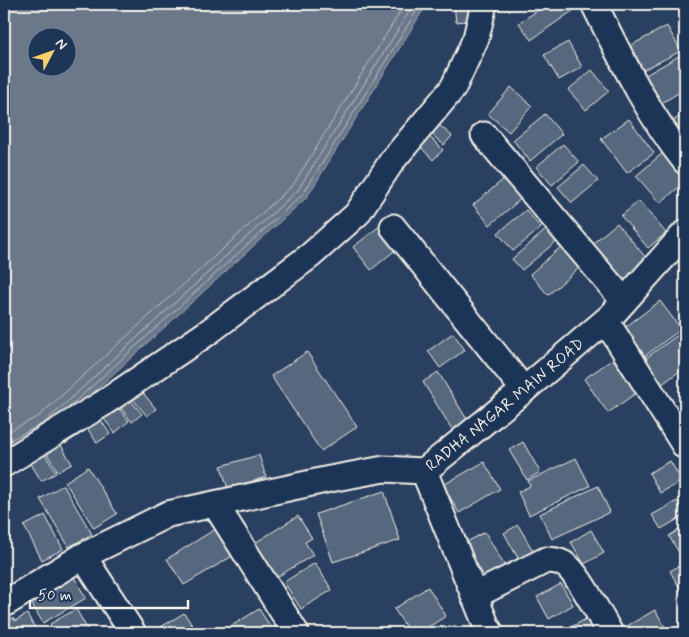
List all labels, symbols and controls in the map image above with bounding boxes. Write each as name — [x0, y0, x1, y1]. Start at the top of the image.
north arrow — [28, 28, 78, 78]
text: N — [51, 35, 71, 54]
street label: RADHA NAGAR MAIN ROAD — [421, 333, 588, 476]
scale bar — [30, 577, 188, 609]
text: 50 m — [38, 586, 72, 606]

